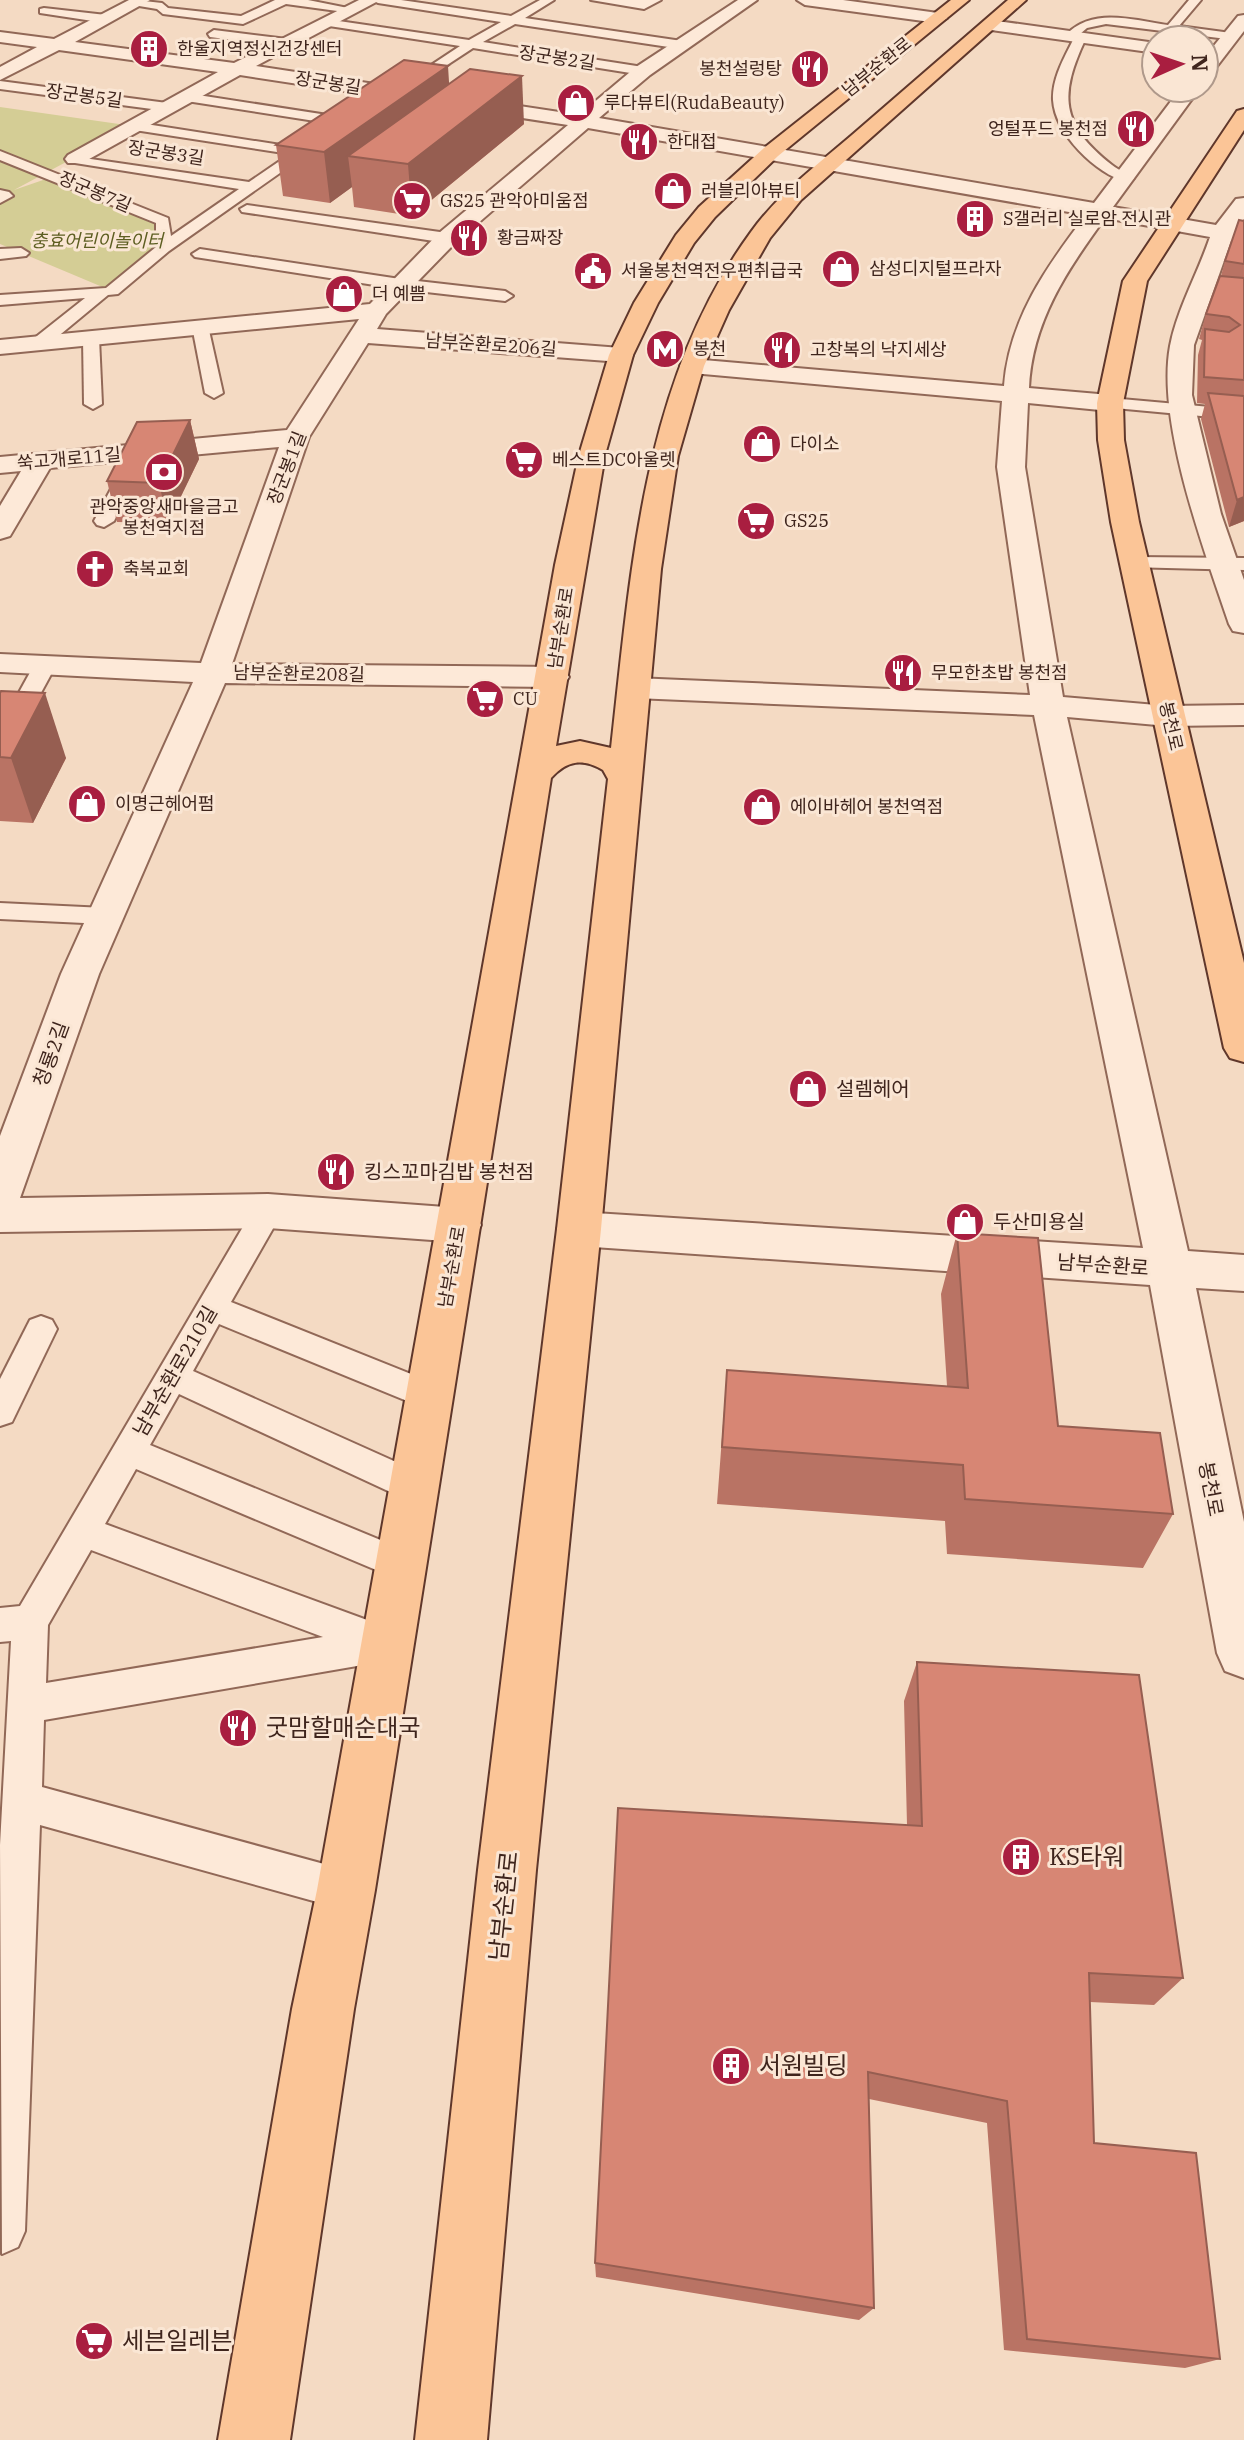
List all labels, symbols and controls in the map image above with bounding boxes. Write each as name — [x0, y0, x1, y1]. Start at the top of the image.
north arrow — [1140, 24, 1220, 104]
building icon: 한울지역정신건강센터 — [128, 28, 170, 70]
street label: 남부순환로 — [837, 32, 916, 102]
place label: 한울지역정신건강센터 — [177, 37, 343, 60]
street label: 장군봉2길 — [517, 40, 597, 75]
restaurant icon: 봉천설렁탕 — [789, 48, 831, 90]
text: N — [1186, 53, 1215, 72]
place label: 봉천설렁탕 — [699, 57, 782, 80]
street label: 장군봉길 — [294, 66, 363, 99]
street label: 장군봉5길 — [44, 79, 124, 112]
shop icon: 루다뷰티(RudaBeauty) — [555, 82, 597, 124]
place label: 루다뷰티(RudaBeauty) — [604, 91, 785, 114]
restaurant icon: 엉털푸드 봉천점 — [1115, 108, 1157, 150]
place label: 엉털푸드 봉천점 — [988, 117, 1108, 140]
restaurant icon: 한대접 — [618, 121, 660, 163]
place label: 한대접 — [667, 130, 717, 153]
street label: 장군봉3길 — [126, 135, 206, 170]
street label: 장군봉7길 — [55, 166, 135, 217]
shop icon: 러블리아뷰티 — [652, 170, 694, 212]
place label: 러블리아뷰티 — [701, 179, 800, 202]
supermarket icon: GS25 관악아미움점 — [391, 180, 433, 222]
place label: GS25 관악아미움점 — [440, 189, 589, 212]
building icon: S갤러리 실로암 전시관 — [954, 198, 996, 240]
place label: S갤러리 실로암 전시관 — [1003, 207, 1171, 230]
restaurant icon: 황금짜장 — [448, 217, 490, 259]
place label: 황금짜장 — [497, 226, 563, 249]
park label: 충효어린이놀이터 — [31, 229, 166, 252]
shop icon: 삼성디지털프라자 — [820, 248, 862, 290]
public building icon: 서울봉천역전우편취급국 — [572, 250, 614, 292]
place label: 삼성디지털프라자 — [869, 257, 1002, 280]
place label: 서울봉천역전우편취급국 — [621, 259, 803, 282]
shop icon: 더 예쁨 — [323, 273, 365, 315]
place label: 더 예쁨 — [372, 282, 426, 305]
street label: 남부순환로206길 — [425, 328, 558, 361]
metro station icon: 봉천 — [644, 328, 686, 370]
restaurant icon: 고창복의 낙지세상 — [761, 329, 803, 371]
place label: 봉천 — [693, 337, 726, 360]
place label: 고창복의 낙지세상 — [810, 338, 947, 361]
shop icon: 다이소 — [741, 423, 783, 465]
street label: 장군봉1길 — [262, 428, 311, 508]
place label: 다이소 — [790, 432, 840, 455]
supermarket icon: 베스트DC아울렛 — [503, 439, 545, 481]
street label: 쑥고개로11길 — [16, 442, 122, 475]
place label: 베스트DC아울렛 — [552, 448, 676, 471]
bank icon: 관악중앙새마을금고 봉천역지점 — [143, 451, 185, 493]
place label: 관악중앙새마을금고 봉천역지점 — [89, 495, 239, 539]
supermarket icon: GS25 — [735, 500, 777, 542]
place label: GS25 — [784, 509, 829, 532]
church icon: 축복교회 — [74, 548, 116, 590]
place label: 축복교회 — [123, 557, 189, 580]
street label: 남부순환로 — [543, 585, 578, 671]
restaurant icon: 무모한초밥 봉천점 — [882, 652, 924, 694]
street label: 남부순환로208길 — [233, 661, 365, 686]
place label: 무모한초밥 봉천점 — [931, 661, 1068, 684]
supermarket icon: CU — [464, 678, 506, 720]
place label: CU — [513, 687, 538, 710]
street label: 봉천로 — [1155, 699, 1188, 753]
shop icon: 이명근헤어펌 — [66, 783, 108, 825]
shop icon: 에이바헤어 봉천역점 — [741, 786, 783, 828]
place label: 이명근헤어펌 — [115, 792, 214, 815]
place label: 에이바헤어 봉천역점 — [790, 795, 943, 818]
street label: 청룡2길 — [26, 1018, 75, 1090]
shop icon: 설렘헤어 — [787, 1068, 829, 1110]
place label: 설렘헤어 — [836, 1075, 910, 1102]
restaurant icon: 킹스꼬마김밥 봉천점 — [315, 1151, 357, 1193]
place label: 킹스꼬마김밥 봉천점 — [364, 1158, 534, 1185]
shop icon: 두산미용실 — [944, 1201, 986, 1243]
place label: 두산미용실 — [993, 1208, 1085, 1235]
street label: 남부순환로 — [433, 1224, 470, 1310]
street label: 남부순환로 — [1056, 1248, 1150, 1281]
street label: 남부순환로210길 — [126, 1301, 223, 1441]
street label: 봉천로 — [1193, 1459, 1230, 1519]
restaurant icon: 굿맘할매순대국 — [217, 1707, 259, 1749]
place label: 굿맘할매순대국 — [266, 1711, 421, 1743]
building icon: KS타워 — [1000, 1836, 1042, 1878]
place label: KS타워 — [1049, 1840, 1124, 1872]
street label: 남부순환로 — [481, 1849, 525, 1962]
building icon: 서원빌딩 — [710, 2045, 752, 2087]
place label: 서원빌딩 — [759, 2049, 847, 2081]
supermarket icon: 세븐일레븐 — [73, 2320, 115, 2362]
place label: 세븐일레븐 — [122, 2324, 232, 2356]

